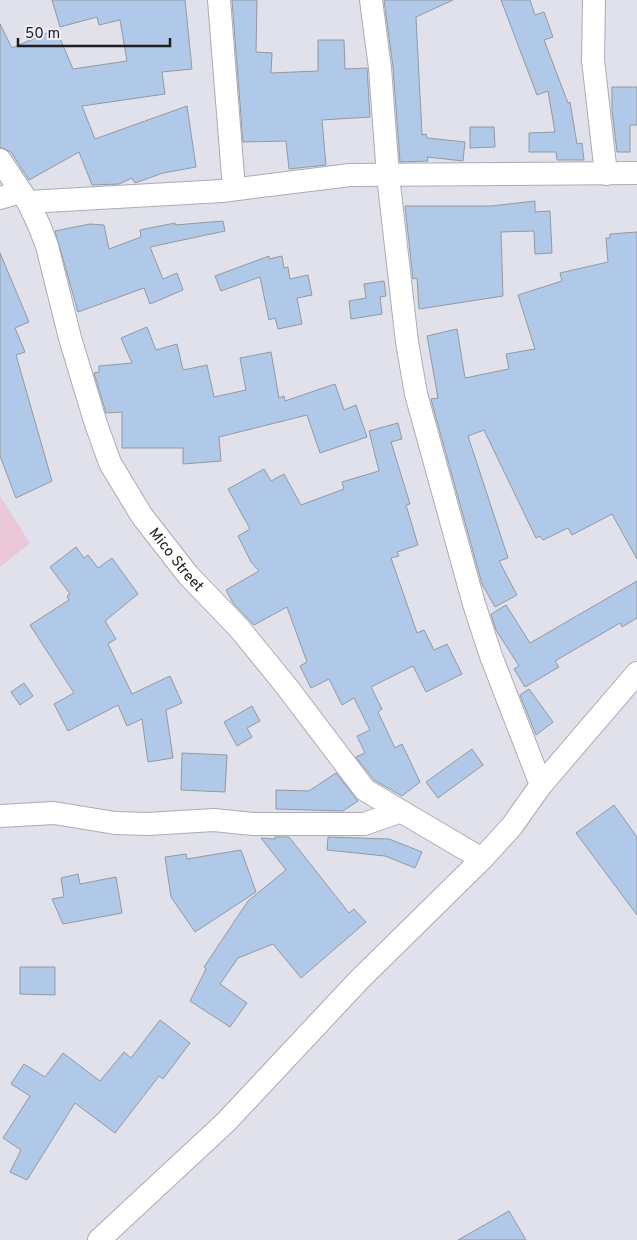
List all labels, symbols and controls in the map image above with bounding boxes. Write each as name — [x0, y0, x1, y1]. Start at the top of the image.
scale bar — [18, 15, 170, 47]
text: 50 m — [25, 25, 60, 44]
street label: Mico Street — [144, 525, 207, 596]

